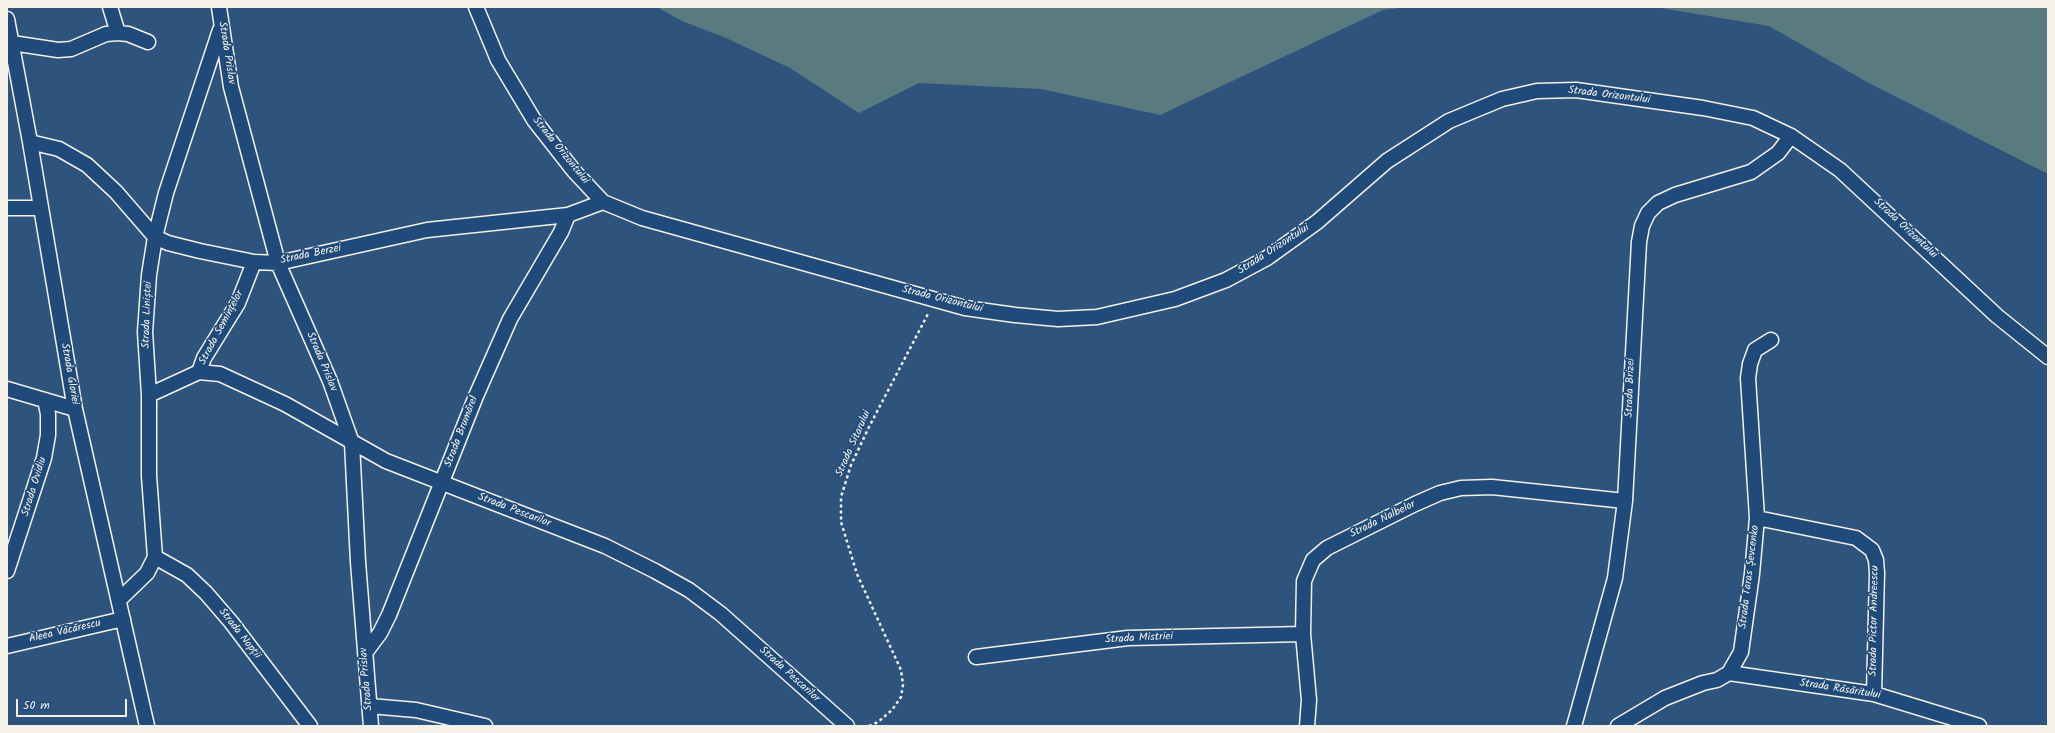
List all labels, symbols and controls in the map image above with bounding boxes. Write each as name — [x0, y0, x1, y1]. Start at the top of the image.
street label: Strada Prislav — [215, 21, 237, 85]
street label: Strada Orizontului — [1567, 84, 1651, 108]
street label: Strada Orizontului — [529, 115, 591, 187]
street label: Strada Orizontului — [1870, 196, 1940, 262]
street label: Strada Orizontului — [1236, 222, 1312, 278]
street label: Strada Berzei — [279, 242, 343, 268]
street label: Strada Liniștei — [140, 281, 156, 349]
street label: Strada Orizontului — [900, 284, 984, 316]
street label: Strada Semințelor — [197, 289, 247, 367]
street label: Strada Prislav — [303, 330, 339, 394]
street label: Strada Gloriei — [57, 342, 81, 406]
street label: Strada Brizei — [1623, 358, 1639, 418]
street label: Strada Brumărel — [442, 395, 482, 469]
street label: Strada Sitarului — [833, 409, 875, 479]
street label: Strada Ovidiu — [20, 456, 50, 518]
street label: Strada Pescarilor — [476, 491, 552, 531]
street label: Strada Nalbelor — [1348, 498, 1418, 542]
street label: Strada Taras Șevcenko — [1737, 524, 1763, 630]
street label: Strada Pictor Andreescu — [1867, 565, 1883, 677]
street label: Strada Nopții — [215, 606, 263, 662]
street label: Aleea Văcărescu — [28, 617, 102, 647]
street label: Strada Mistriei — [1105, 631, 1173, 647]
street label: Strada Pescarilor — [756, 644, 822, 706]
street label: Strada Prislav — [358, 647, 376, 711]
street label: Strada Răsăritului — [1799, 677, 1881, 703]
scale bar — [18, 691, 129, 717]
text: 50 m — [23, 696, 50, 715]

